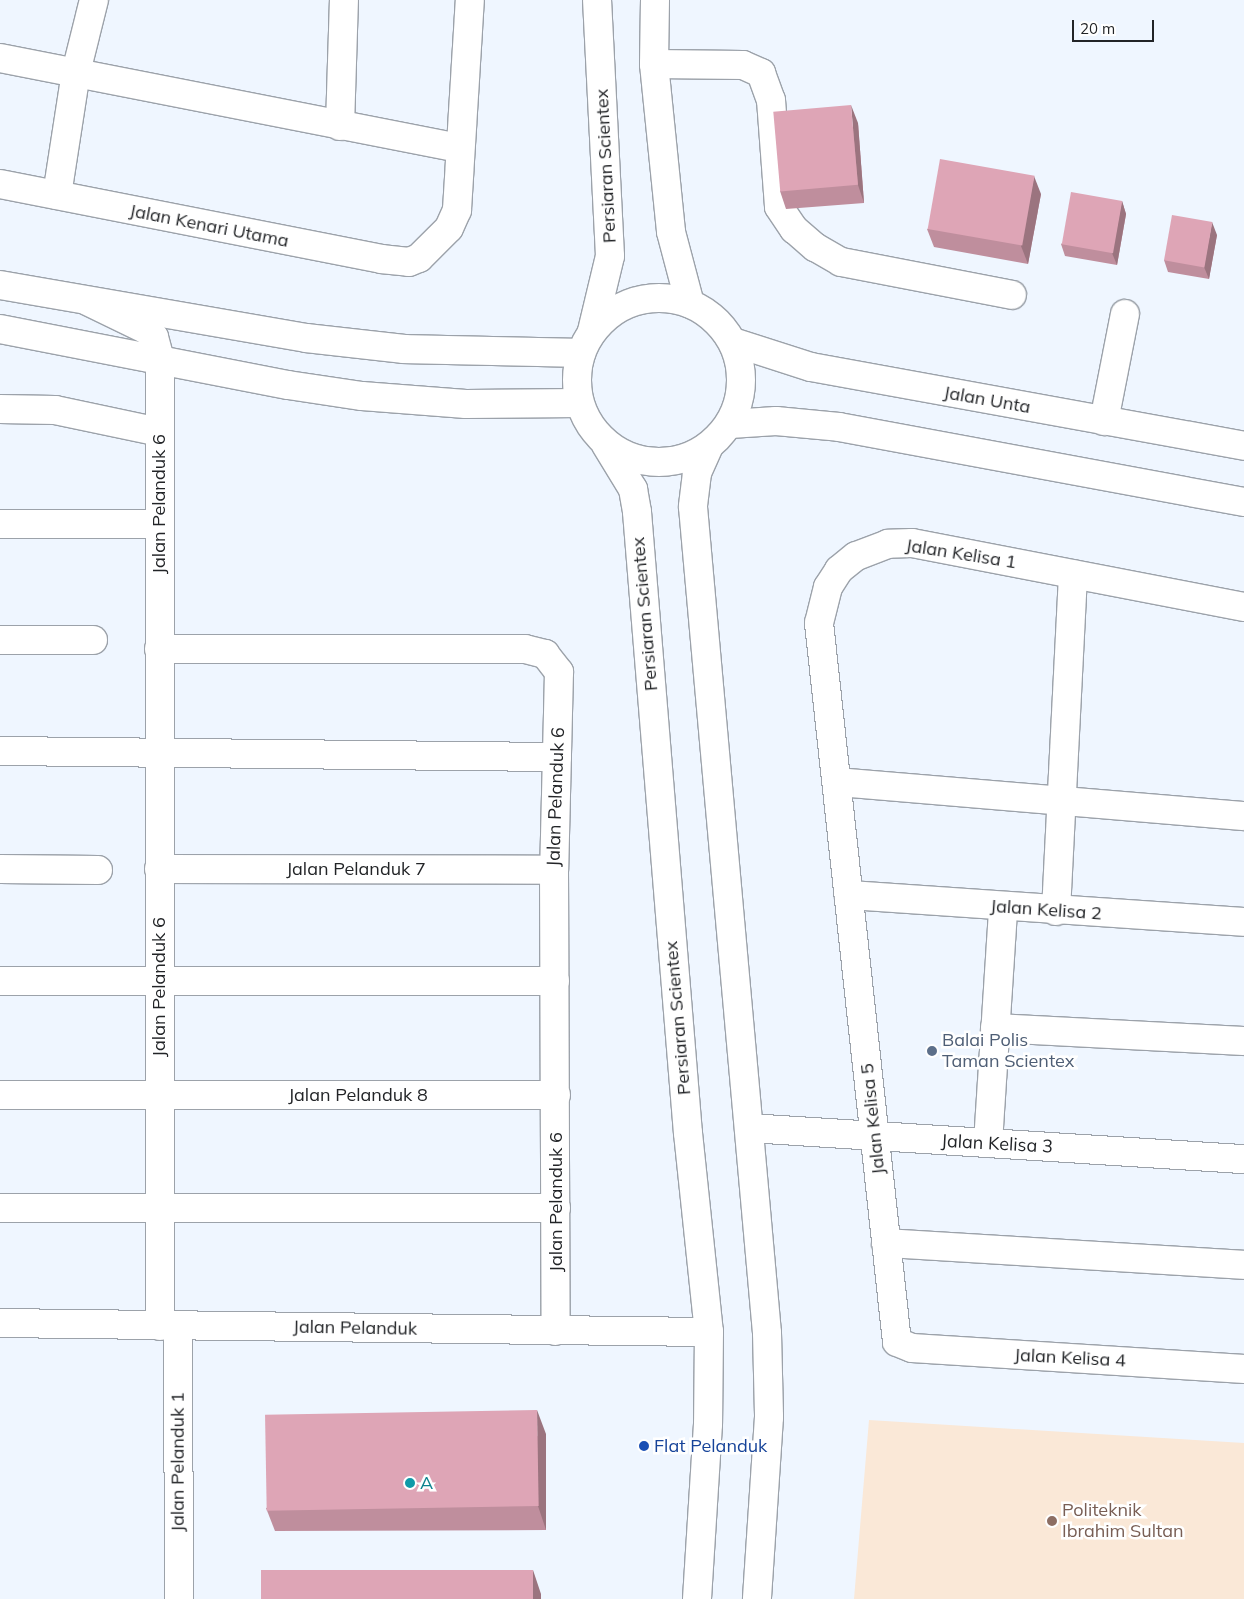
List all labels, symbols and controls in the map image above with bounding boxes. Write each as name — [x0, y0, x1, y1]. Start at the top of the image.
scale bar — [1074, 10, 1156, 42]
text: 20 m — [1080, 19, 1115, 38]
street label: Persiaran Scientex — [591, 88, 621, 244]
street label: Jalan Kenari Utama — [128, 200, 290, 252]
street label: Jalan Unta — [942, 382, 1032, 418]
street label: Jalan Pelanduk 6 — [148, 434, 170, 574]
street label: Jalan Kelisa 1 — [904, 535, 1018, 573]
street label: Persiaran Scientex — [628, 536, 662, 692]
street label: Jalan Pelanduk 6 — [543, 727, 569, 867]
street label: Jalan Pelanduk 7 — [286, 858, 426, 880]
street label: Jalan Kelisa 2 — [989, 895, 1103, 925]
street label: Jalan Pelanduk 6 — [148, 917, 170, 1057]
street label: Persiaran Scientex — [661, 940, 695, 1096]
place label: Balai Polis Taman Scientex — [942, 1030, 1074, 1072]
marker: Balai Polis Taman Scientex — [926, 1045, 938, 1057]
street label: Jalan Kelisa 5 — [856, 1062, 890, 1176]
street label: Jalan Pelanduk 8 — [288, 1084, 428, 1106]
street label: Jalan Kelisa 3 — [941, 1130, 1053, 1158]
street label: Jalan Pelanduk 6 — [545, 1132, 567, 1272]
street label: Jalan Pelanduk — [293, 1316, 417, 1340]
street label: Jalan Kelisa 4 — [1014, 1344, 1126, 1372]
street label: Jalan Pelanduk 1 — [167, 1392, 189, 1532]
place label: Flat Pelanduk — [654, 1435, 767, 1457]
marker: Flat Pelanduk — [638, 1440, 650, 1452]
place label: A — [420, 1472, 433, 1494]
marker: A — [404, 1477, 416, 1489]
place label: Politeknik Ibrahim Sultan — [1062, 1500, 1184, 1542]
marker: Politeknik Ibrahim Sultan — [1046, 1515, 1058, 1527]

